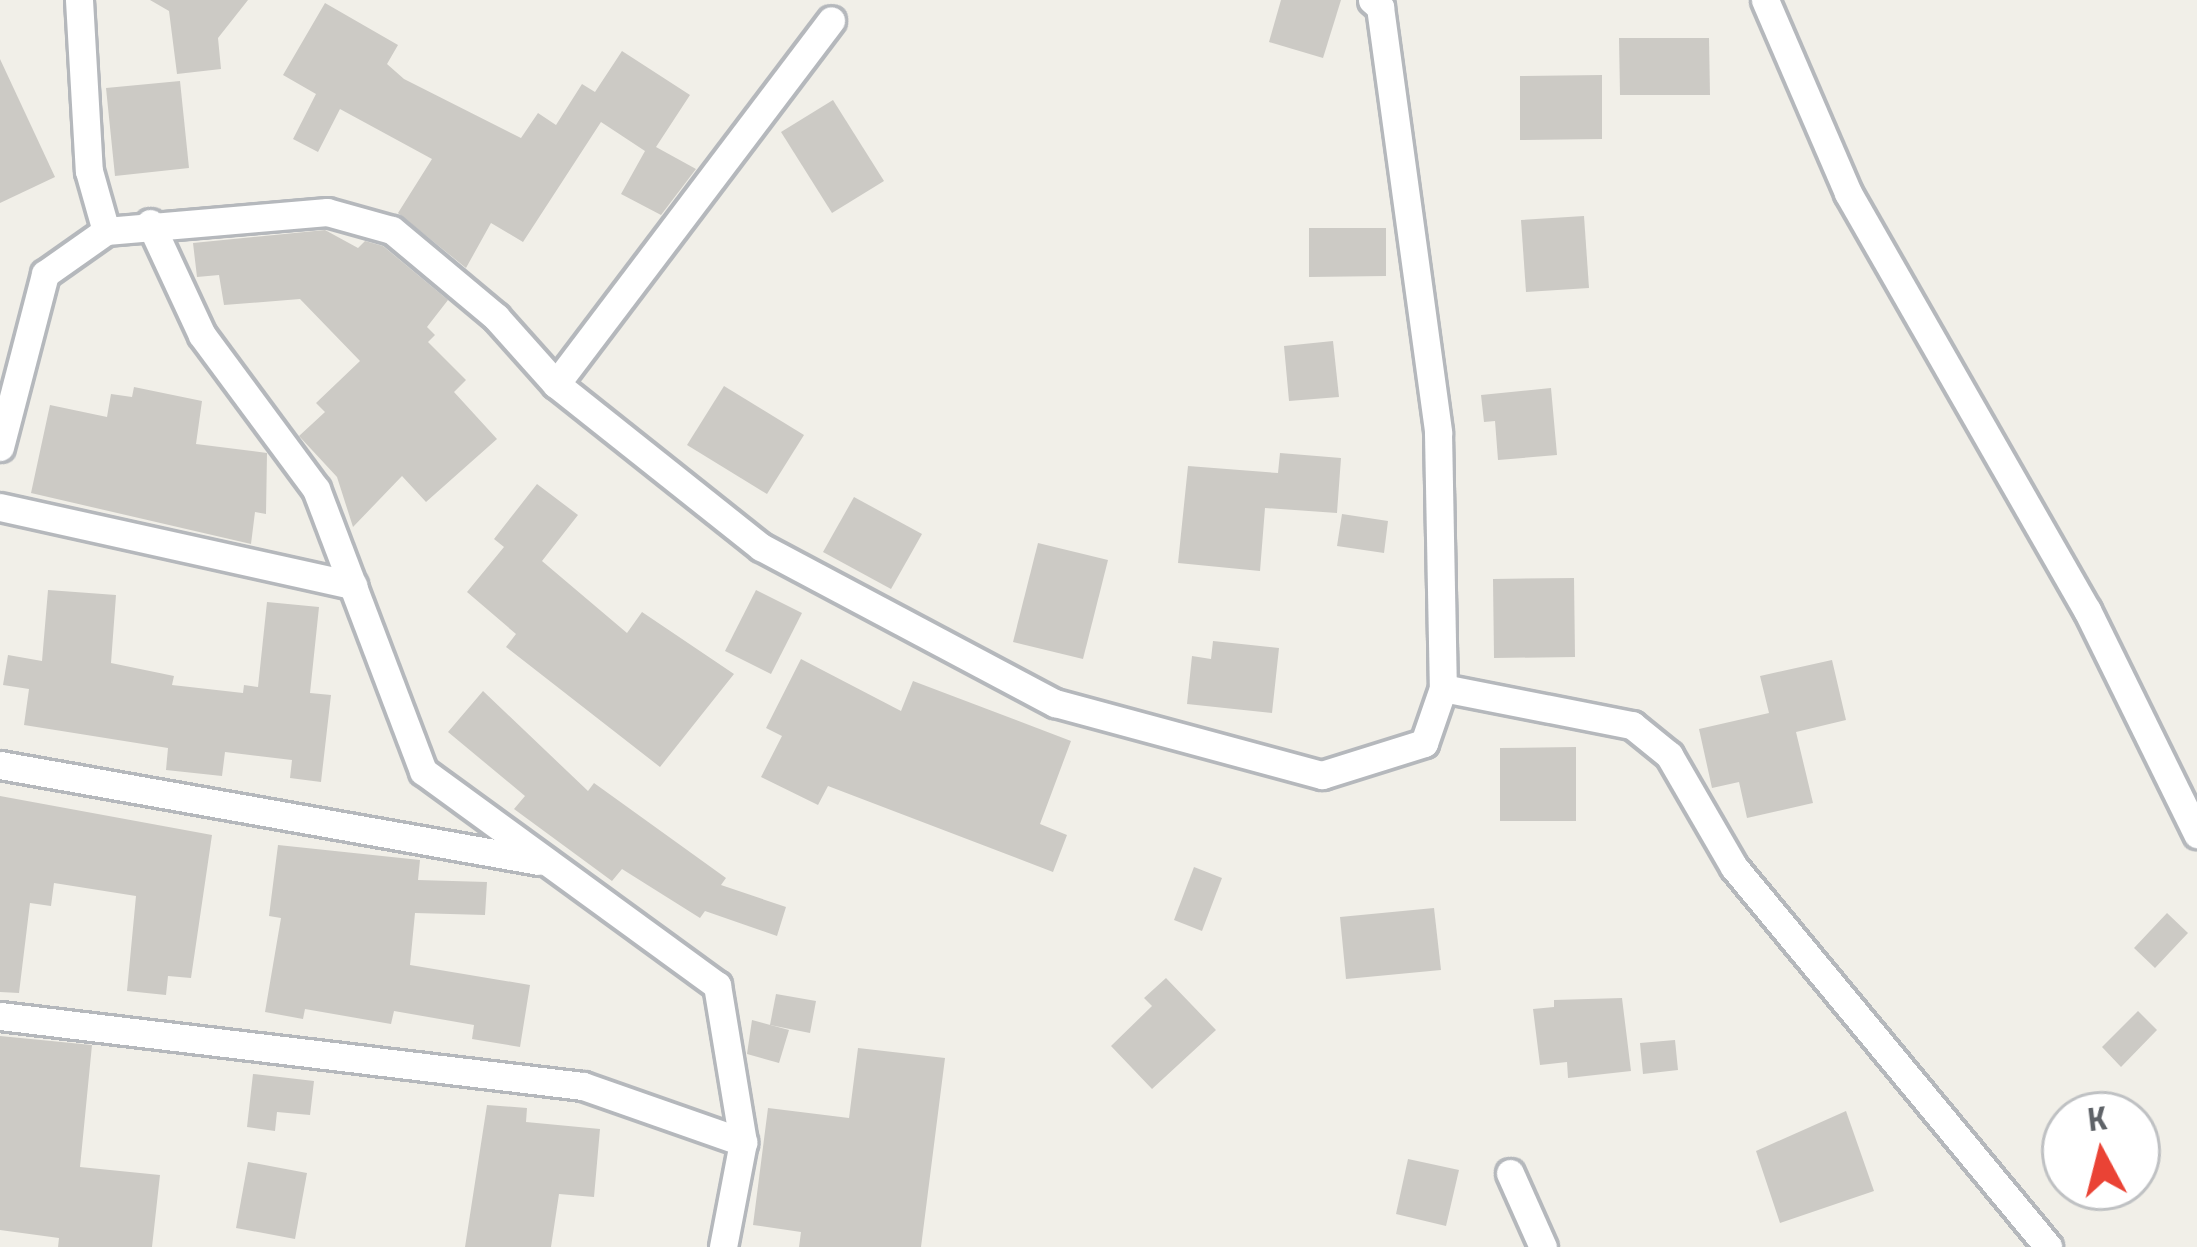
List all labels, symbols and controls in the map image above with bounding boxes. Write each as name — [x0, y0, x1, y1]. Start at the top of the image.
north arrow — [2041, 1091, 2161, 1211]
text: K — [2084, 1092, 2110, 1144]

